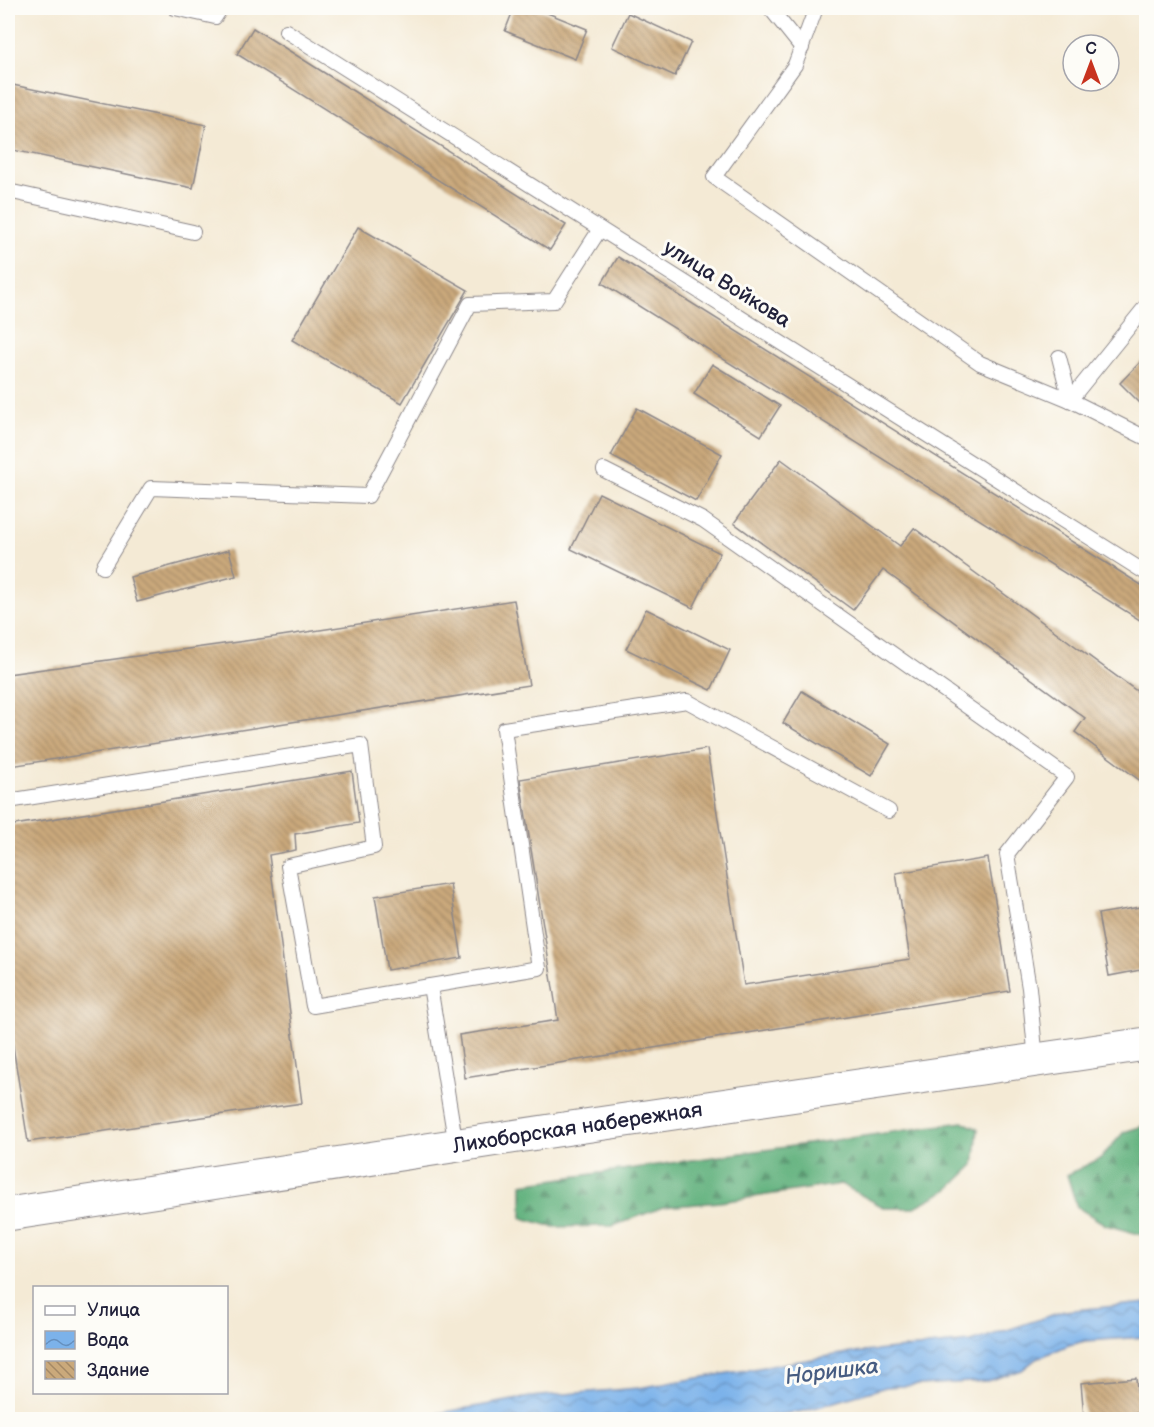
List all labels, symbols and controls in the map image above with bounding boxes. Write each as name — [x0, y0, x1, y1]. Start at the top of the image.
north arrow — [1061, 33, 1121, 93]
text: С — [1085, 40, 1097, 59]
street label: улица Войкова — [659, 235, 796, 333]
street label: Лихоборская набережная — [450, 1096, 704, 1158]
legend — [33, 1286, 228, 1394]
text: Улица — [87, 1300, 141, 1321]
text: Вода — [87, 1330, 129, 1351]
water label: Норишка — [784, 1353, 880, 1391]
text: Здание — [87, 1360, 149, 1381]

